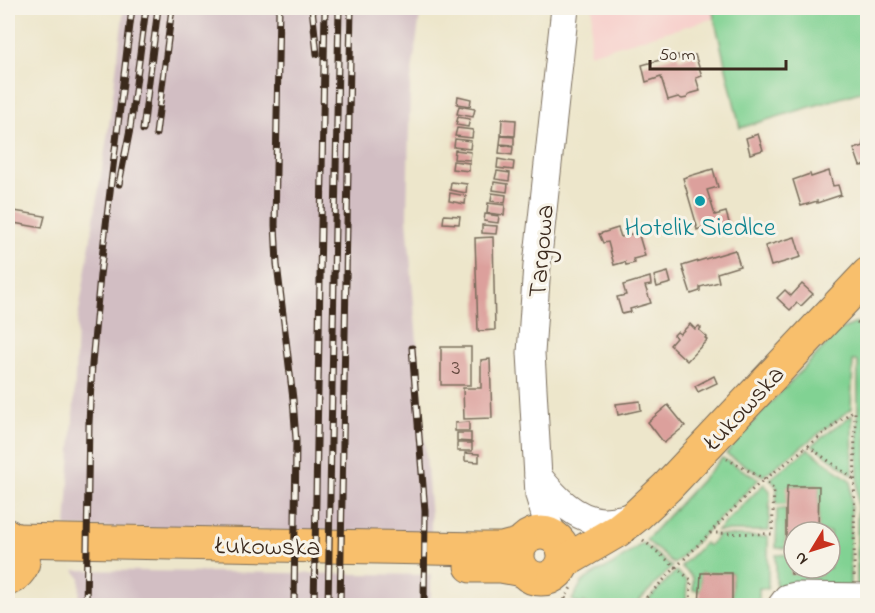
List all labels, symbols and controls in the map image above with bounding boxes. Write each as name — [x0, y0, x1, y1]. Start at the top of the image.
scale bar — [650, 33, 786, 71]
text: 50 m — [659, 43, 696, 69]
marker: Hotelik Siedlce — [693, 194, 707, 208]
street label: Targowa — [520, 203, 566, 299]
place label: Hotelik Siedlce — [624, 210, 776, 248]
house number: 3 — [451, 353, 461, 385]
street label: Łukowska — [695, 358, 795, 461]
north arrow — [782, 520, 842, 580]
street label: Łukowska — [214, 528, 321, 568]
text: N — [789, 546, 815, 570]

